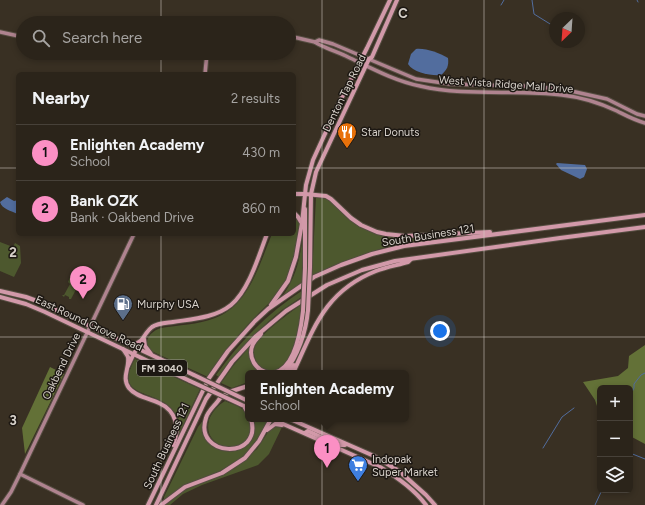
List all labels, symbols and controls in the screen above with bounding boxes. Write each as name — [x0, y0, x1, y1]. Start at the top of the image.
text: C — [398, 6, 408, 21]
north arrow — [549, 12, 585, 48]
search box — [16, 16, 296, 60]
icon: search — [30, 27, 52, 49]
text: Search here — [62, 29, 142, 47]
street label: Denton Tap Road — [320, 52, 369, 134]
street label: West Vista Ridge Mall Drive — [438, 73, 574, 96]
text: Nearby — [32, 88, 90, 108]
text: 2 results — [231, 91, 280, 106]
restaurant icon: Star Donuts — [336, 121, 358, 149]
place label: Star Donuts — [361, 126, 419, 139]
text: Enlighten Academy — [70, 136, 204, 154]
text: 1 — [42, 145, 48, 160]
text: 430 m — [242, 145, 280, 160]
text: School — [70, 154, 110, 169]
text: Bank OZK — [70, 192, 139, 210]
text: 2 — [41, 201, 49, 216]
text: 860 m — [242, 201, 280, 216]
text: Bank · Oakbend Drive — [70, 210, 194, 225]
street label: South Business 121 — [381, 222, 475, 249]
text: 2 — [9, 245, 17, 260]
pin: 2 — [70, 266, 96, 299]
street label: East Round Grove Road — [33, 293, 144, 354]
fuel station icon: Murphy USA — [112, 293, 134, 321]
place label: Murphy USA — [137, 298, 200, 311]
your location — [430, 321, 450, 341]
street label: Oakbend Drive — [40, 331, 83, 402]
road number: FM 3040 — [137, 360, 187, 376]
popup — [245, 370, 409, 422]
text: Enlighten Academy — [260, 380, 394, 398]
map controls — [597, 385, 633, 493]
button: + — [597, 385, 633, 421]
text: School — [260, 398, 300, 413]
street label: South Business 121 — [141, 401, 192, 491]
text: 3 — [9, 413, 17, 428]
button: − — [597, 421, 633, 457]
pin: 1 — [314, 435, 340, 468]
place label: Indopak Super Market — [372, 453, 438, 479]
supermarket icon: Indopak Super Market — [347, 454, 369, 482]
button: layers — [597, 457, 633, 493]

